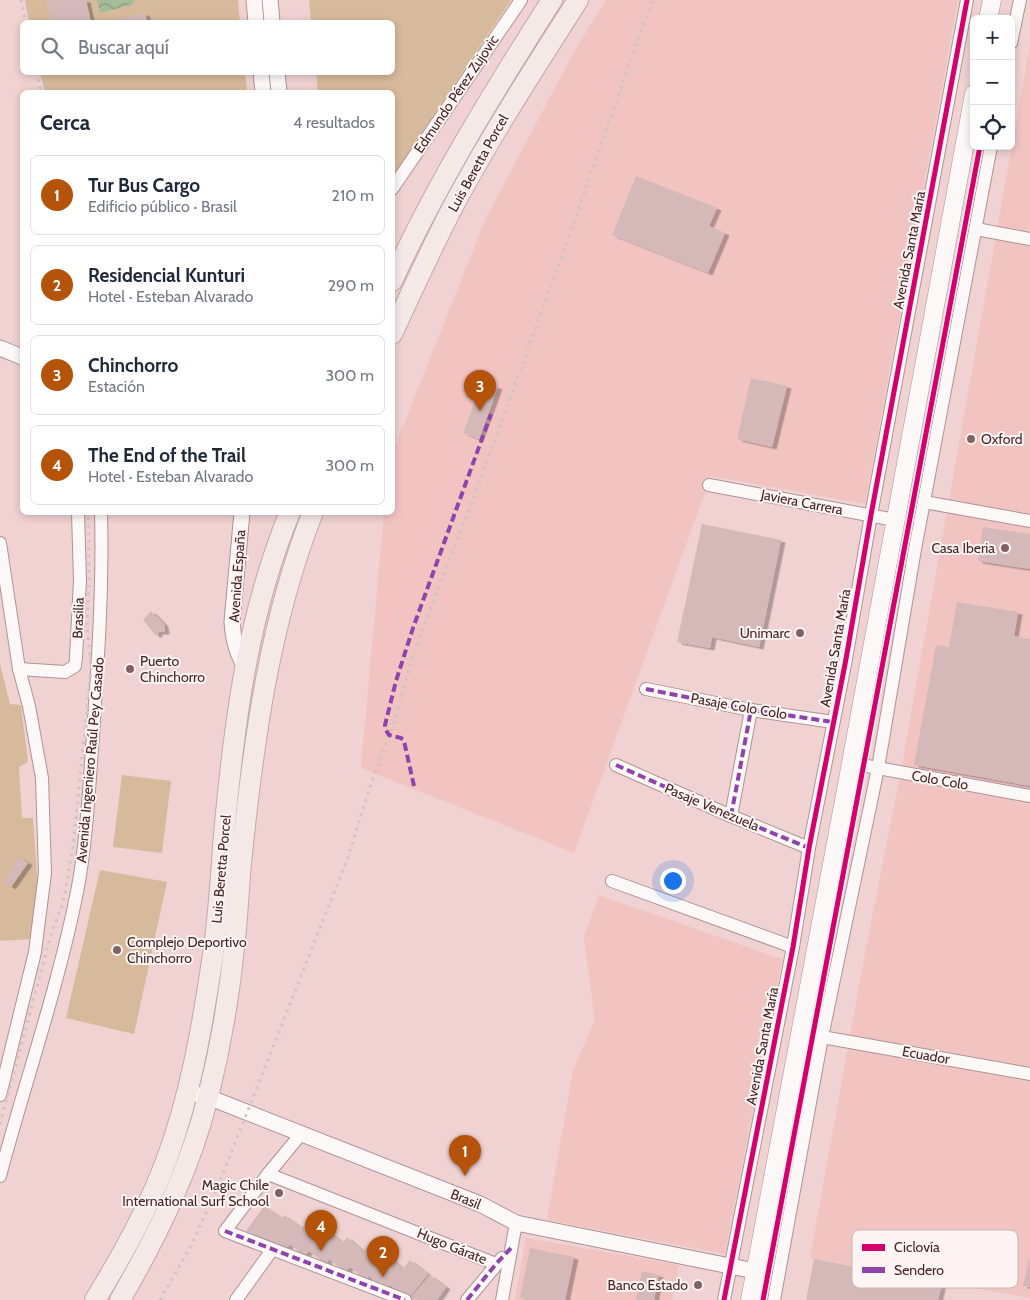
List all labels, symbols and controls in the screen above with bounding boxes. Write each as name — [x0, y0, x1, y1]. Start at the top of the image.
map controls — [970, 15, 1015, 150]
button: + — [970, 15, 1015, 60]
search box — [20, 20, 395, 75]
street label: Edmundo Pérez Zujovic — [410, 31, 502, 157]
icon: search — [38, 34, 66, 62]
text: Buscar aquí — [78, 36, 169, 59]
button: − — [970, 60, 1015, 105]
button: locate — [970, 105, 1015, 150]
text: Cerca — [40, 110, 90, 135]
street label: Luis Beretta Porcel — [444, 110, 513, 215]
text: 4 resultados — [293, 113, 375, 132]
text: Tur Bus Cargo — [88, 174, 200, 197]
text: 1 — [54, 186, 60, 205]
text: 210 m — [332, 186, 374, 205]
street label: Avenida Santa María — [889, 189, 929, 311]
text: Edificio público · Brasil — [88, 197, 237, 216]
text: Residencial Kunturi — [88, 264, 245, 287]
text: 2 — [53, 276, 61, 295]
text: 290 m — [328, 276, 374, 295]
text: Hotel · Esteban Alvarado — [88, 287, 253, 306]
text: Chinchorro — [88, 354, 178, 377]
text: 3 — [53, 366, 61, 385]
text: 300 m — [325, 366, 374, 385]
pin: 3 — [464, 370, 496, 411]
text: Estación — [88, 377, 145, 396]
place label: Oxford — [981, 430, 1022, 448]
marker: Oxford — [965, 433, 977, 445]
text: The End of the Trail — [88, 444, 246, 467]
text: 4 — [52, 456, 62, 475]
text: 300 m — [325, 456, 374, 475]
text: Hotel · Esteban Alvarado — [88, 467, 253, 486]
street label: Javiera Carrera — [758, 485, 845, 519]
street label: Avenida España — [225, 529, 249, 623]
place label: Casa Iberia — [931, 539, 995, 557]
marker: Casa Iberia — [999, 542, 1011, 554]
street label: Avenida Santa María — [816, 587, 854, 709]
street label: Brasilia — [68, 597, 88, 639]
place label: Unimarc — [740, 624, 790, 642]
marker: Unimarc — [794, 627, 806, 639]
place label: Puerto Chinchorro — [140, 652, 205, 686]
street label: Avenida Ingeniero Raúl Pey Casado — [72, 656, 108, 864]
marker: Puerto Chinchorro — [124, 663, 136, 675]
street label: Pasaje Colo Colo — [689, 689, 789, 723]
street label: Colo Colo — [910, 766, 970, 794]
street label: Pasaje Venezuela — [662, 779, 762, 835]
street label: Luis Beretta Porcel — [207, 813, 235, 924]
your location — [660, 868, 686, 894]
place label: Complejo Deportivo Chinchorro — [127, 933, 247, 967]
marker: Complejo Deportivo Chinchorro — [111, 944, 123, 956]
street label: Avenida Santa María — [742, 985, 782, 1107]
street label: Ecuador — [901, 1042, 952, 1068]
pin: 1 — [449, 1135, 481, 1176]
place label: Magic Chile International Surf School — [122, 1176, 270, 1210]
street label: Brasil — [448, 1185, 485, 1213]
marker: Magic Chile International Surf School — [273, 1187, 285, 1199]
pin: 4 — [305, 1210, 337, 1251]
street label: Hugo Gárate — [414, 1224, 490, 1268]
legend — [852, 1230, 1018, 1288]
pin: 2 — [367, 1236, 399, 1277]
text: Ciclovía — [894, 1238, 940, 1256]
text: Sendero — [894, 1261, 944, 1279]
place label: Banco Estado — [608, 1276, 688, 1294]
marker: Banco Estado — [692, 1279, 704, 1291]

